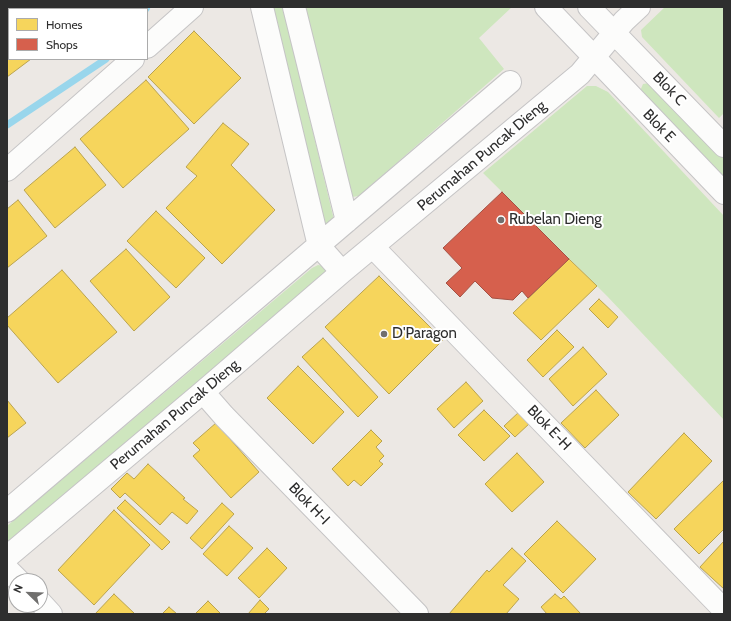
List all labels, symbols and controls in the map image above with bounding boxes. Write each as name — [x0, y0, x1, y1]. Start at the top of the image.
legend — [8, 8, 148, 60]
text: Homes — [46, 17, 83, 32]
text: Shops — [46, 37, 78, 52]
street label: Blok C — [649, 68, 689, 110]
street label: Perumahan Puncak Dieng — [414, 97, 550, 215]
street label: Blok E — [639, 106, 679, 146]
place label: Rubelan Dieng — [509, 211, 602, 229]
marker: Rubelan Dieng — [496, 215, 506, 225]
place label: D'Paragon — [392, 325, 457, 343]
marker: D'Paragon — [379, 329, 389, 339]
street label: Perumahan Puncak Dieng — [107, 356, 243, 474]
street label: Blok E-H — [523, 402, 575, 454]
street label: Blok H-I — [285, 479, 333, 529]
north arrow — [8, 573, 48, 613]
text: N — [10, 582, 26, 595]

